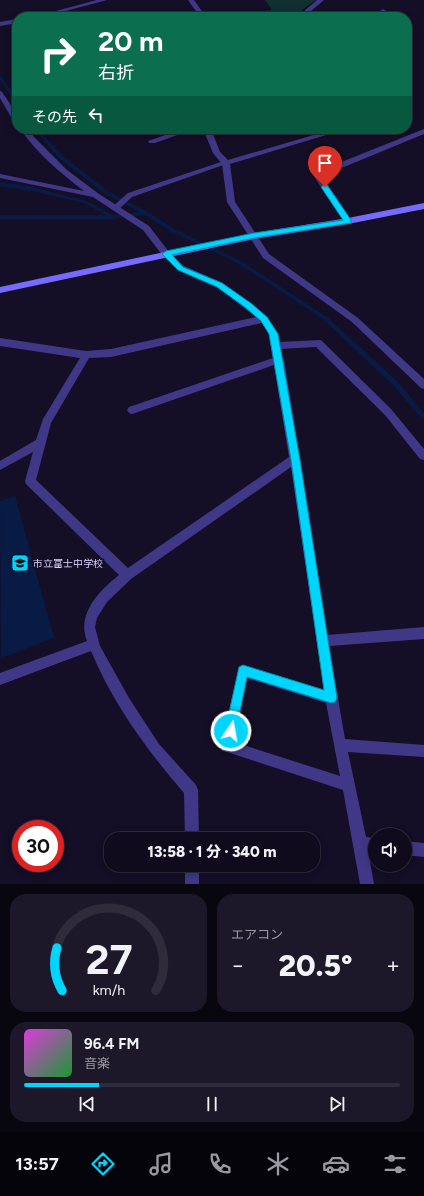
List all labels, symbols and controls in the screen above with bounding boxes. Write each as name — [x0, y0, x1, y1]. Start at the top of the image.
text: 20 m — [98, 24, 163, 58]
icon: right — [32, 28, 84, 80]
text: 右折 — [98, 62, 134, 84]
icon: left — [85, 104, 107, 126]
text: その先 — [32, 108, 77, 126]
pin — [308, 146, 342, 187]
icon: arrive — [314, 152, 336, 174]
school or university icon: 市立富士中学校 — [10, 553, 30, 573]
place label: 市立富士中学校 — [33, 557, 103, 570]
position arrow — [210, 710, 252, 752]
speed limit sign: 30 — [12, 820, 64, 872]
map controls — [368, 828, 412, 872]
button: sound — [368, 828, 412, 872]
text: 13:58 · 1 分 · 340 m — [148, 843, 276, 861]
text: エアコン — [231, 927, 283, 942]
text: 27 — [85, 934, 132, 984]
text: 20.5° — [278, 947, 353, 984]
text: − — [231, 952, 245, 979]
text: + — [386, 952, 400, 979]
text: km/h — [92, 981, 125, 999]
text: 96.4 FM — [84, 1035, 139, 1053]
text: 音楽 — [84, 1056, 110, 1071]
icon: previous — [76, 1093, 98, 1115]
icon: pause — [201, 1093, 223, 1115]
icon: next — [326, 1093, 348, 1115]
icon: directions — [89, 1150, 117, 1178]
icon: music — [147, 1150, 175, 1178]
icon: phone — [206, 1150, 234, 1178]
icon: climate — [264, 1150, 292, 1178]
icon: car — [322, 1150, 350, 1178]
icon: filters — [381, 1150, 409, 1178]
text: 13:57 — [15, 1153, 59, 1175]

